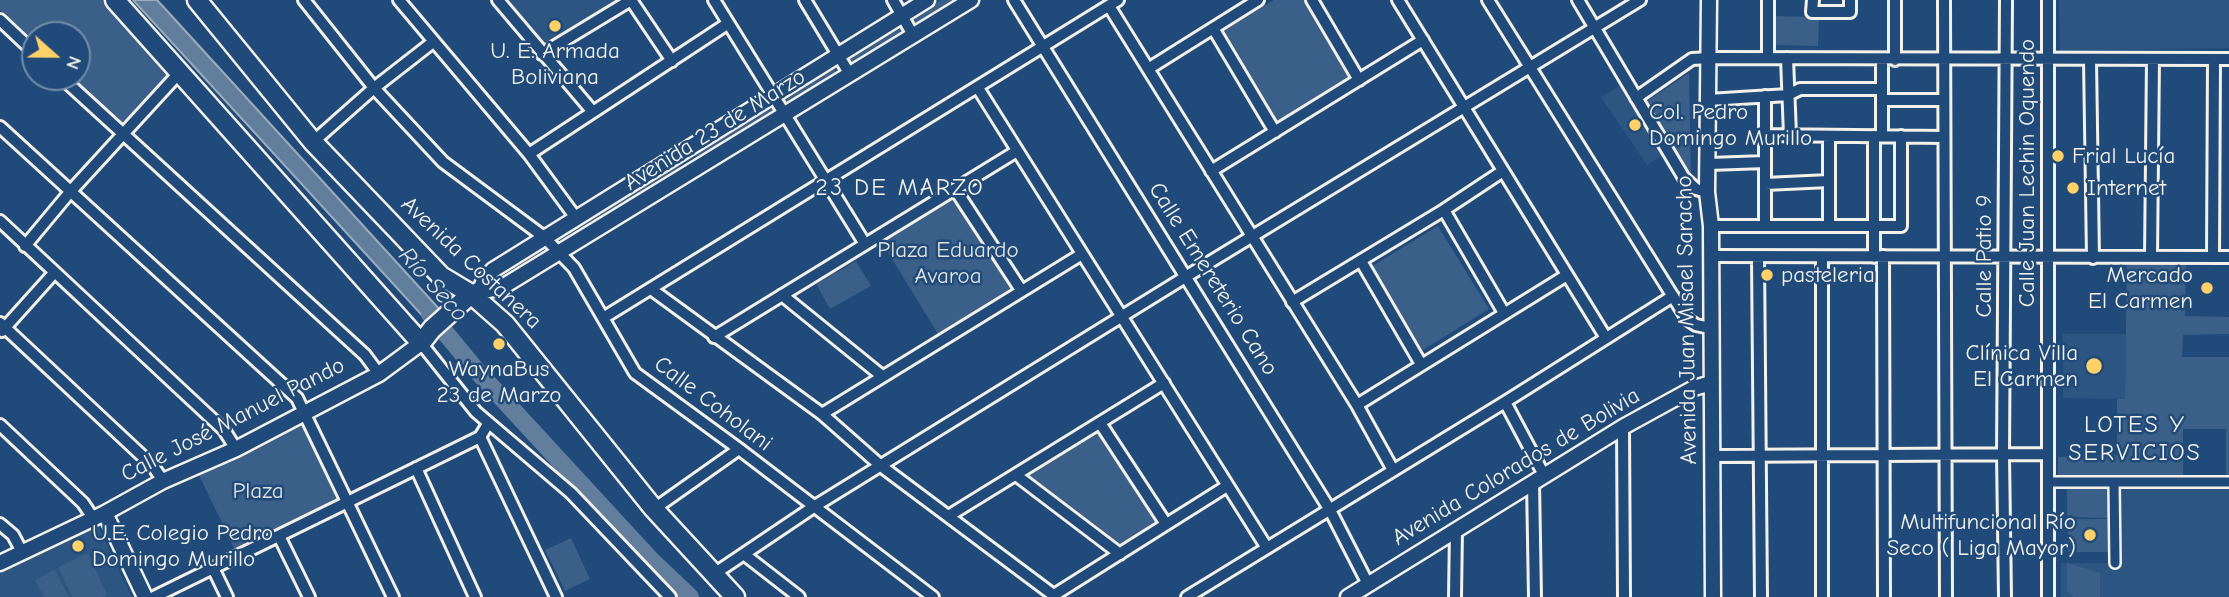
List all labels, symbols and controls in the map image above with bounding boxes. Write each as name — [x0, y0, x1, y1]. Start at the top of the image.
marker: U. E. Armada Boliviana — [547, 18, 563, 34]
north arrow — [21, 21, 91, 91]
place label: U. E. Armada Boliviana — [490, 37, 620, 91]
street label: Calle Juan Lechin Oquendo — [2013, 39, 2041, 307]
text: N — [61, 53, 86, 73]
street label: Avenida 23 de Marzo — [619, 63, 811, 197]
place label: Col. Pedro Domingo Murillo — [1649, 98, 1812, 152]
marker: Col. Pedro Domingo Murillo — [1627, 117, 1643, 133]
place label: Frial Lucía — [2072, 142, 2175, 170]
marker: Frial Lucía — [2050, 148, 2066, 164]
district label: 23 DE MARZO — [817, 174, 983, 202]
place label: Internet — [2087, 174, 2166, 202]
street label: Avenida Juan Misael Saracho — [1671, 175, 1703, 465]
street label: Calle Emereterio Cano — [1142, 177, 1284, 381]
marker: Internet — [2065, 180, 2081, 196]
street label: Avenida Costanera — [395, 191, 547, 335]
street label: Calle Patio 9 — [1970, 195, 1998, 317]
park label: Plaza Eduardo Avaroa — [877, 236, 1019, 290]
water label: Río Seco — [392, 242, 474, 328]
place label: pasteleria — [1781, 261, 1875, 289]
place label: Mercado El Carmen — [2088, 261, 2193, 315]
marker: pasteleria — [1759, 267, 1775, 283]
marker: Mercado El Carmen — [2199, 280, 2215, 296]
marker: WaynaBus 23 de Marzo — [491, 336, 507, 352]
place label: Clínica Villa El Carmen — [1966, 339, 2078, 393]
street label: Calle Coholani — [648, 351, 778, 457]
street label: Calle José Manuel Pando — [117, 352, 349, 488]
place label: WaynaBus 23 de Marzo — [437, 355, 561, 409]
marker: Clínica Villa El Carmen — [2084, 356, 2104, 376]
street label: Avenida Colorados de Bolivia — [1387, 382, 1645, 552]
district label: LOTES Y SERVICIOS — [2069, 411, 2201, 467]
park label: Plaza — [232, 477, 284, 505]
place label: Multifuncional Río Seco ( Liga Mayor) — [1886, 508, 2076, 562]
place label: U.E. Colegio Pedro Domingo Murillo — [92, 519, 273, 573]
marker: Multifuncional Río Seco ( Liga Mayor) — [2082, 527, 2098, 543]
marker: U.E. Colegio Pedro Domingo Murillo — [70, 538, 86, 554]

